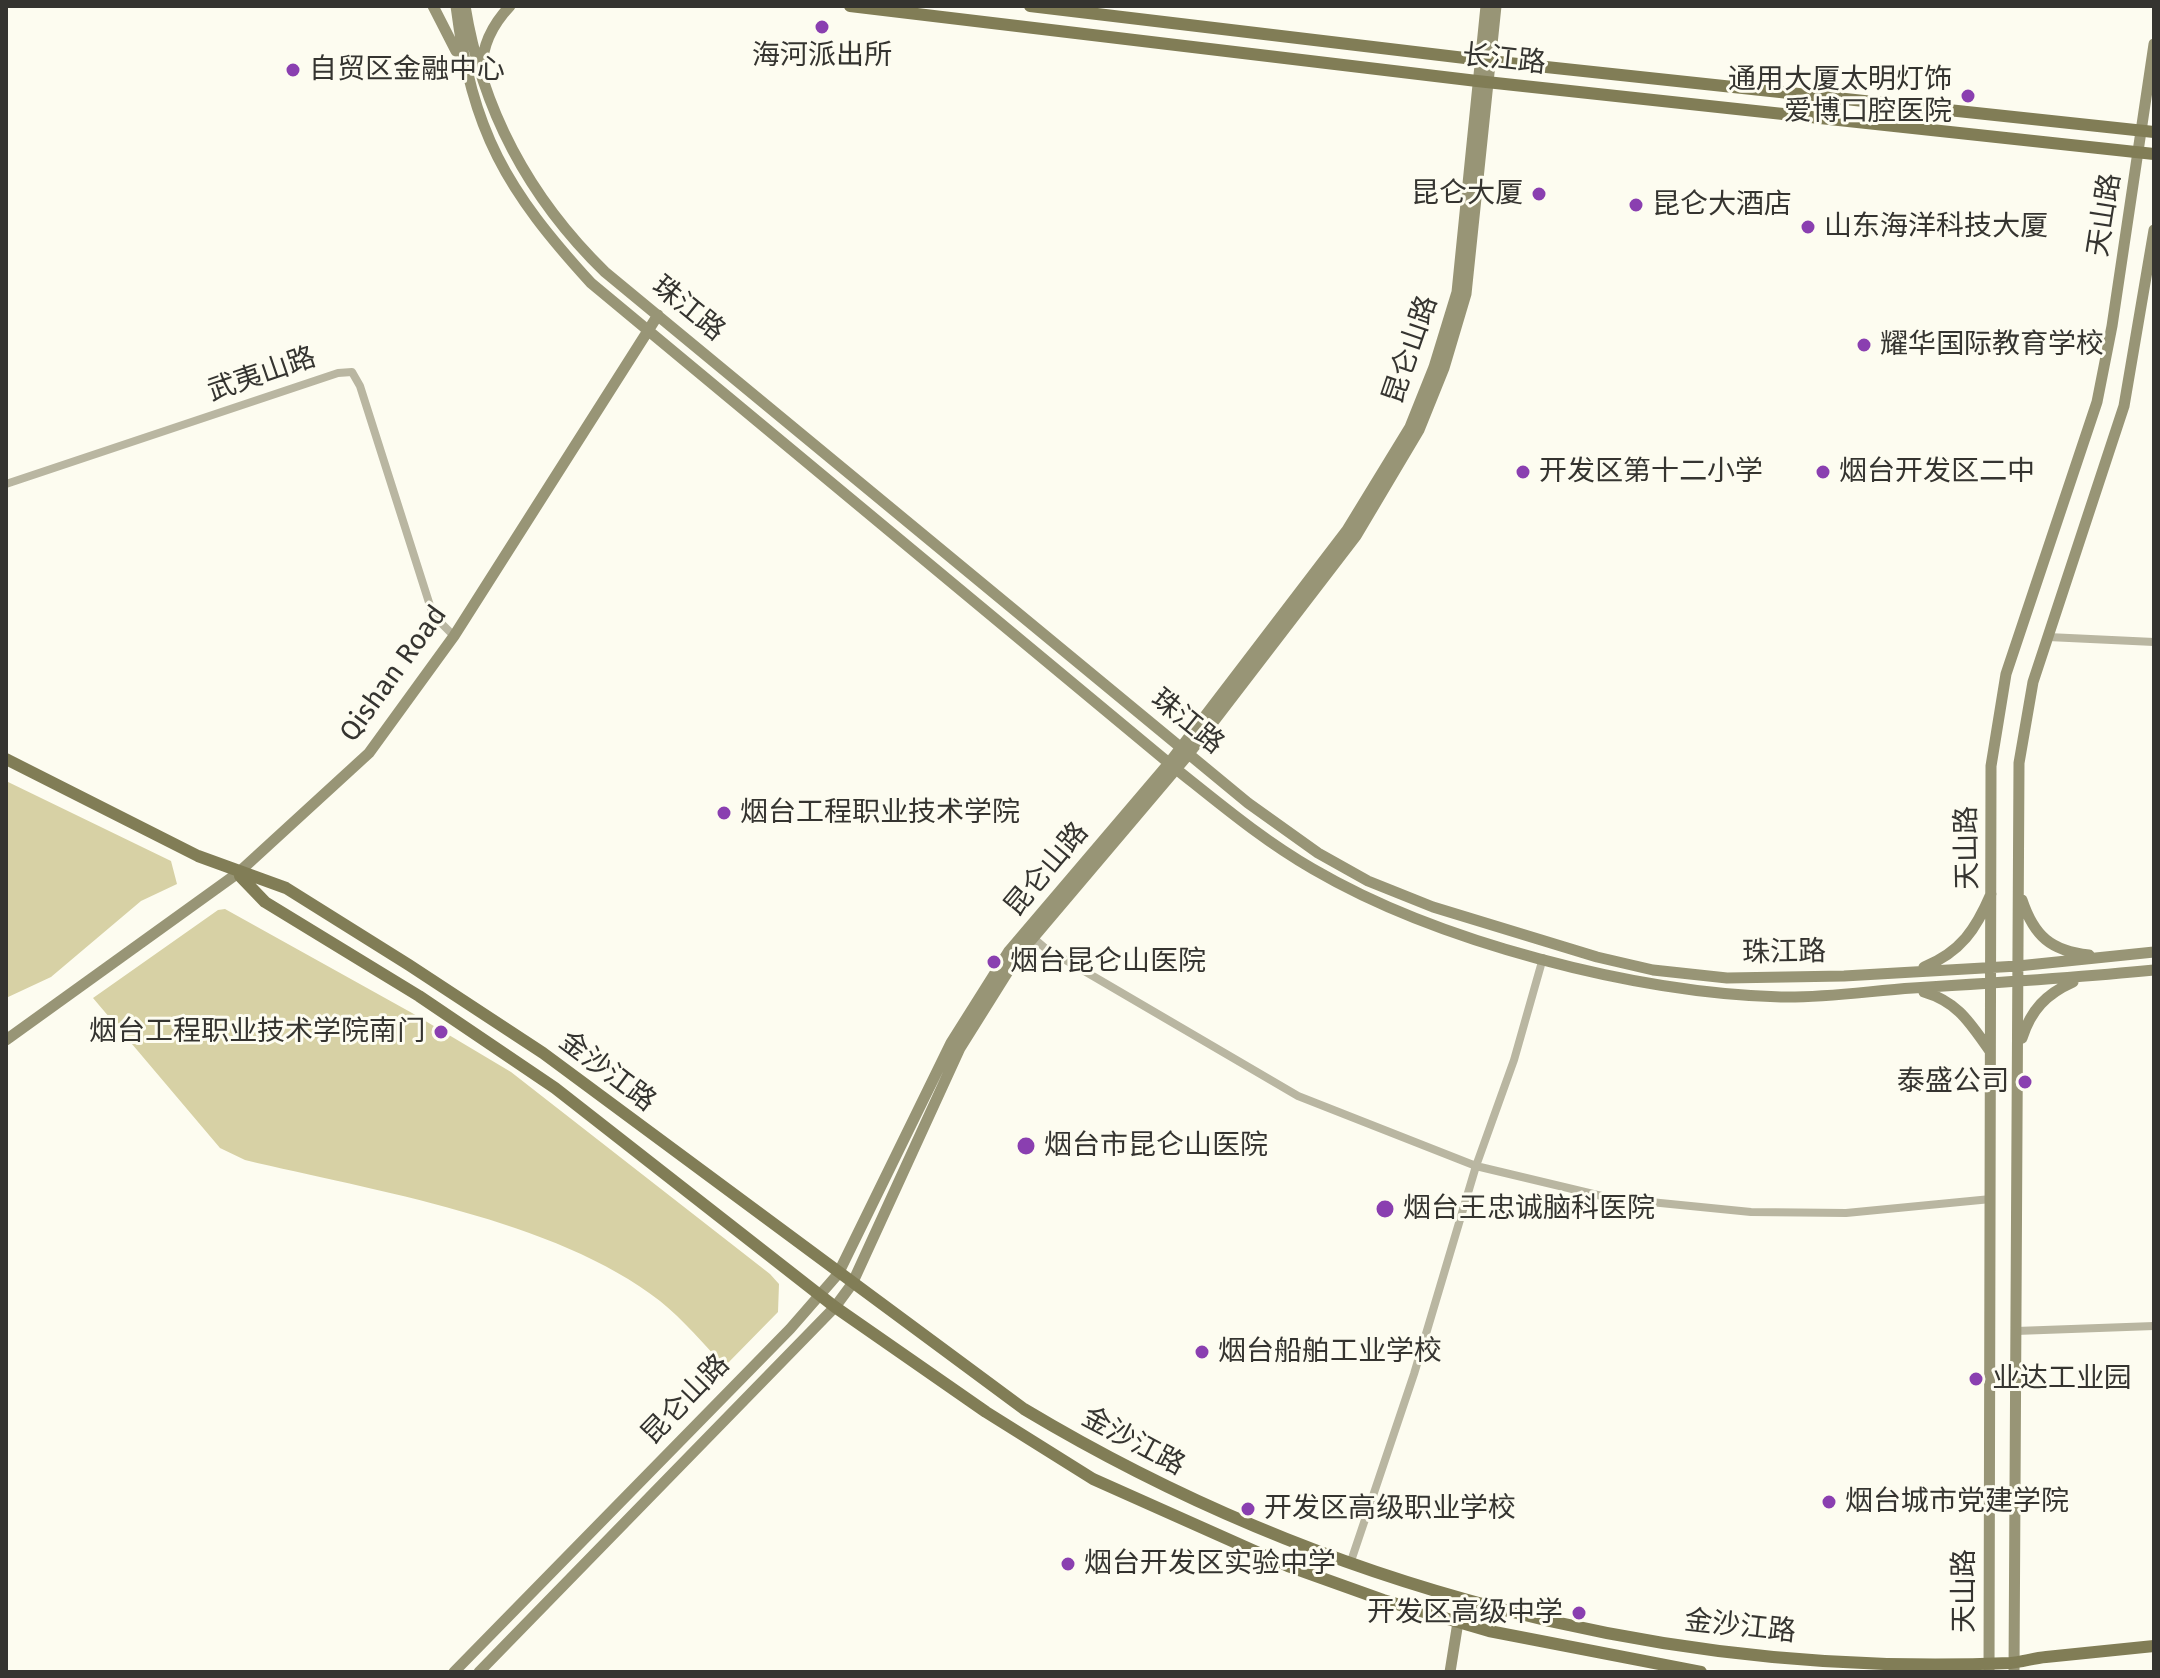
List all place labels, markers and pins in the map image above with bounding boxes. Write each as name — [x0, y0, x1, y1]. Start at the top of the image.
marker: 海河派出所 — [813, 18, 831, 36]
place label: 海河派出所 — [752, 39, 892, 73]
place label: 自贸区金融中心 — [309, 53, 505, 87]
marker: 自贸区金融中心 — [284, 61, 302, 79]
place label: 通用大厦太明灯饰 爱博口腔医院 — [1728, 63, 1952, 129]
marker: 通用大厦太明灯饰 爱博口腔医院 — [1959, 87, 1977, 105]
place label: 昆仑大厦 — [1411, 177, 1523, 211]
marker: 昆仑大厦 — [1530, 185, 1548, 203]
place label: 昆仑大酒店 — [1652, 188, 1792, 222]
marker: 昆仑大酒店 — [1627, 196, 1645, 214]
place label: 山东海洋科技大厦 — [1824, 210, 2048, 244]
marker: 山东海洋科技大厦 — [1799, 218, 1817, 236]
place label: 耀华国际教育学校 — [1880, 328, 2104, 362]
marker: 耀华国际教育学校 — [1855, 336, 1873, 354]
place label: 开发区第十二小学 — [1539, 455, 1763, 489]
place label: 烟台开发区二中 — [1839, 455, 2035, 489]
marker: 开发区第十二小学 — [1514, 463, 1532, 481]
marker: 烟台开发区二中 — [1814, 463, 1832, 481]
place label: 烟台工程职业技术学院 — [740, 796, 1020, 830]
marker: 烟台工程职业技术学院 — [715, 804, 733, 822]
place label: 烟台昆仑山医院 — [1010, 945, 1206, 979]
marker: 烟台昆仑山医院 — [985, 953, 1003, 971]
place label: 烟台工程职业技术学院南门 — [89, 1015, 425, 1049]
marker: 烟台工程职业技术学院南门 — [432, 1023, 450, 1041]
place label: 泰盛公司 — [1897, 1065, 2009, 1099]
marker: 泰盛公司 — [2016, 1073, 2034, 1091]
place label: 烟台市昆仑山医院 — [1044, 1129, 1268, 1163]
marker: 烟台市昆仑山医院 — [1015, 1135, 1037, 1157]
place label: 烟台王忠诚脑科医院 — [1403, 1192, 1655, 1226]
marker: 烟台王忠诚脑科医院 — [1374, 1198, 1396, 1220]
place label: 烟台船舶工业学校 — [1218, 1335, 1442, 1369]
marker: 烟台船舶工业学校 — [1193, 1343, 1211, 1361]
place label: 业达工业园 — [1992, 1362, 2132, 1396]
marker: 业达工业园 — [1967, 1370, 1985, 1388]
place label: 烟台城市党建学院 — [1845, 1485, 2069, 1519]
place label: 开发区高级职业学校 — [1264, 1492, 1516, 1526]
marker: 烟台城市党建学院 — [1820, 1493, 1838, 1511]
marker: 开发区高级职业学校 — [1239, 1500, 1257, 1518]
place label: 烟台开发区实验中学 — [1084, 1547, 1336, 1581]
marker: 烟台开发区实验中学 — [1059, 1555, 1077, 1573]
place label: 开发区高级中学 — [1367, 1596, 1563, 1630]
marker: 开发区高级中学 — [1570, 1604, 1588, 1622]

